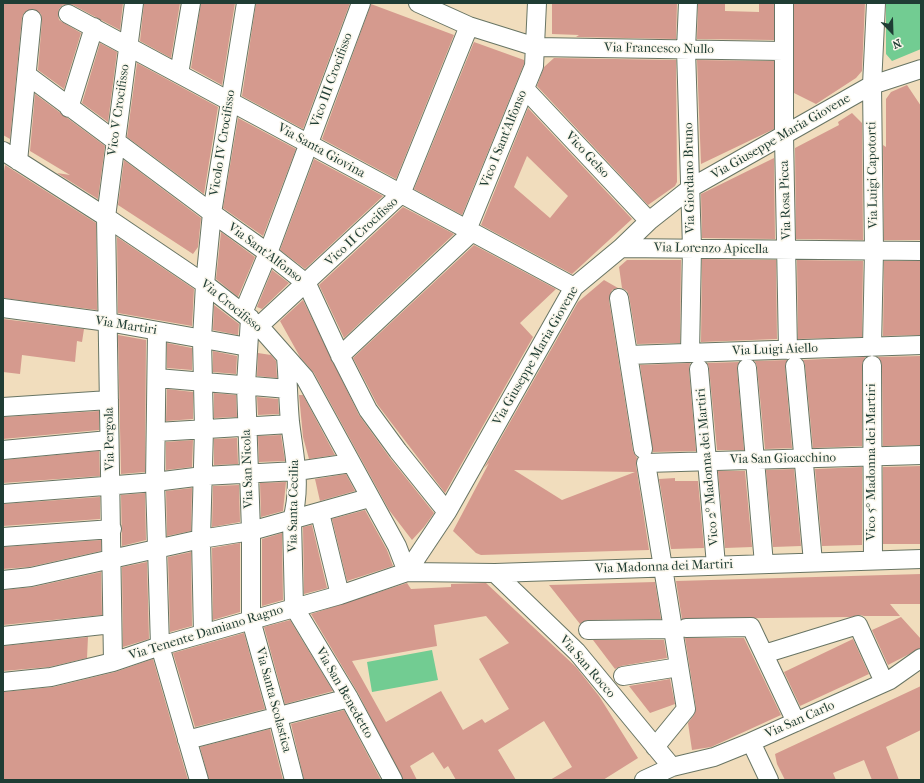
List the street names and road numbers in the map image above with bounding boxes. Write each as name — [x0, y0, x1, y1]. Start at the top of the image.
street label: Vico III Crocifisso — [308, 31, 356, 129]
street label: Via Francesco Nullo — [604, 40, 714, 58]
street label: Vico V Crocifisso — [105, 63, 133, 157]
street label: Vico I Sant'Alfonso — [477, 88, 531, 190]
street label: Vicolo IV Crocifisso — [207, 89, 239, 197]
street label: Via Giuseppe Maria Giovene — [709, 91, 853, 183]
street label: Via Santa Giovina — [274, 120, 368, 182]
street label: Via Luigi Capotorti — [864, 121, 882, 229]
street label: Via Giordano Bruno — [681, 122, 699, 234]
street label: Vico Gelso — [562, 129, 612, 181]
street label: Via Rosa Picca — [777, 160, 795, 240]
street label: Vico II Crocifisso — [322, 194, 402, 270]
street label: Via Sant'Alfonso — [225, 220, 305, 286]
street label: Via Lorenzo Apicella — [654, 240, 768, 258]
street label: Via Crocifisso — [197, 276, 265, 336]
street label: Via Giuseppe Maria Giovene — [490, 284, 582, 428]
street label: Via Martiri — [94, 313, 158, 339]
street label: Via Luigi Aiello — [732, 341, 818, 359]
street label: Vico 5° Madonna dei Martiri — [864, 383, 880, 541]
street label: Vico 2° Madonna dei Martiri — [693, 387, 723, 547]
street label: Via Pergola — [102, 407, 118, 471]
street label: Via San Nicola — [239, 429, 257, 509]
street label: Via San Gioacchino — [730, 450, 836, 468]
street label: Via Santa Cecilia — [285, 459, 303, 553]
street label: Via Madonna dei Martiri — [595, 557, 733, 577]
street label: Via Tenente Damiano Ragno — [127, 602, 285, 664]
street label: Via San Rocco — [556, 632, 618, 702]
street label: Via San Benedetto — [312, 645, 376, 741]
street label: Via Santa Scolastica — [251, 646, 295, 754]
street label: Via San Carlo — [763, 698, 837, 742]

